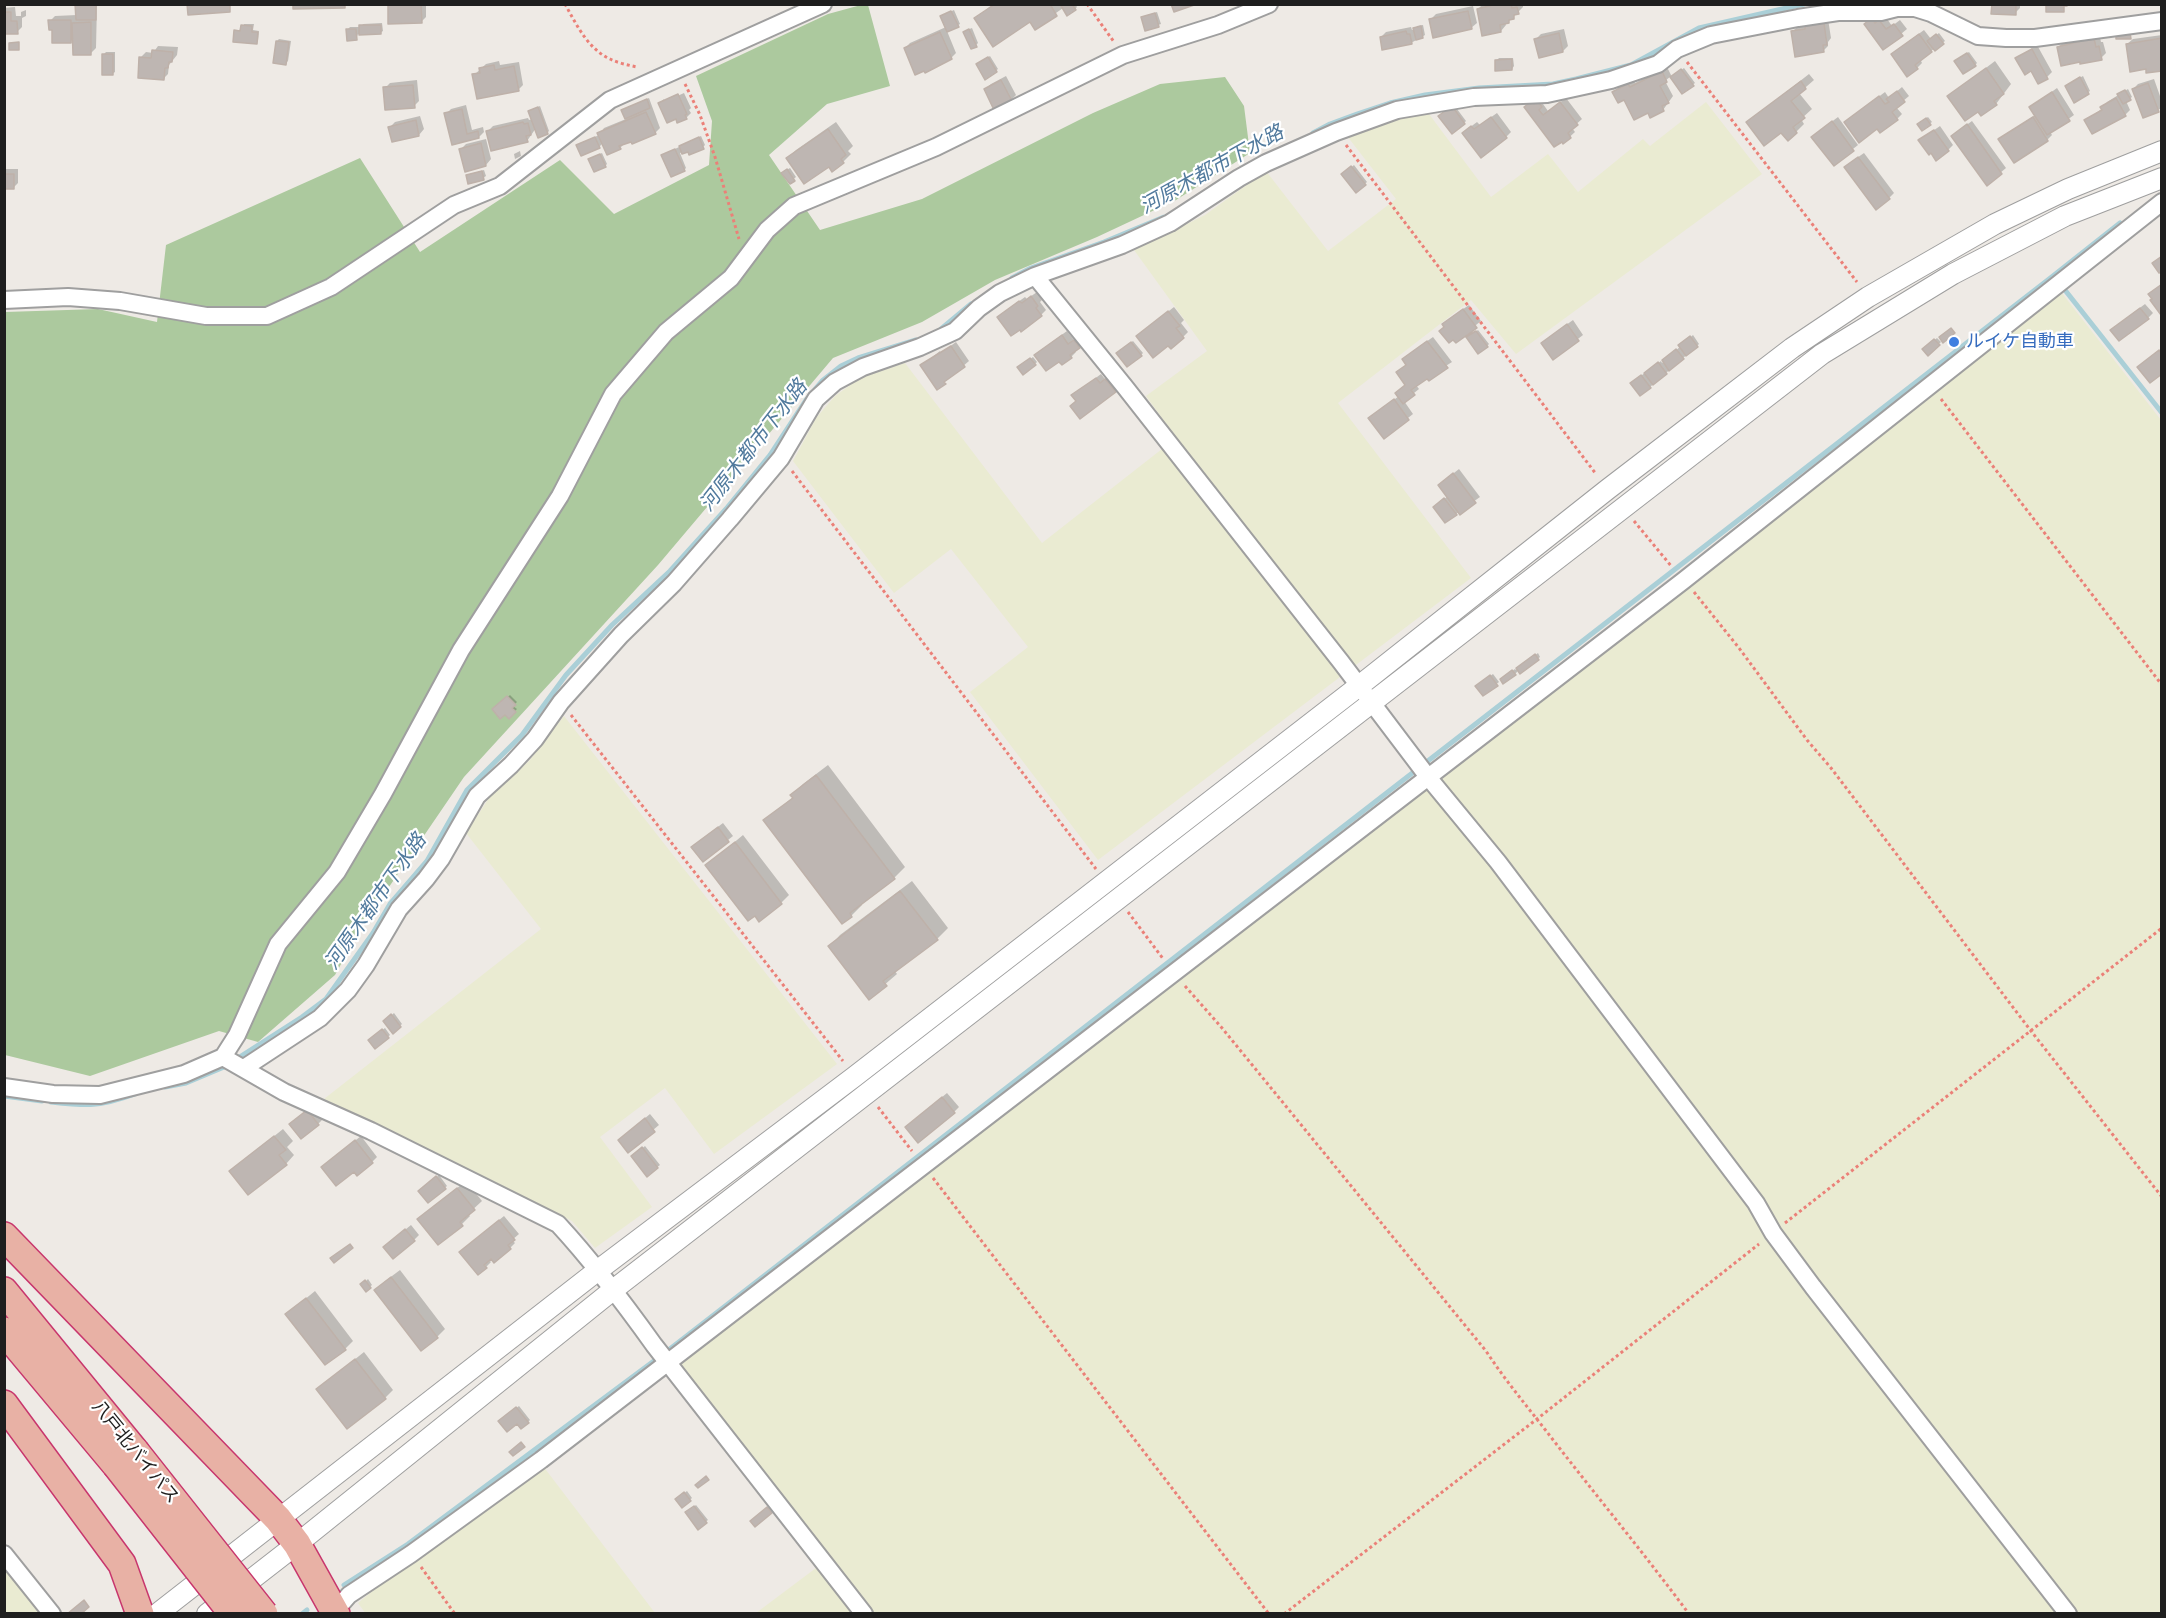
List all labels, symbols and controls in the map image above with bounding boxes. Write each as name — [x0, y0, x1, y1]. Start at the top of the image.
water label: 河原木都市下水路 — [1136, 121, 1288, 219]
place label: ルイケ自動車 — [1966, 331, 2074, 353]
marker: ルイケ自動車 — [1947, 335, 1961, 349]
water label: 河原木都市下水路 — [695, 376, 813, 516]
water label: 河原木都市下水路 — [320, 830, 432, 974]
street label: 八戸北バイパス — [87, 1396, 183, 1508]

